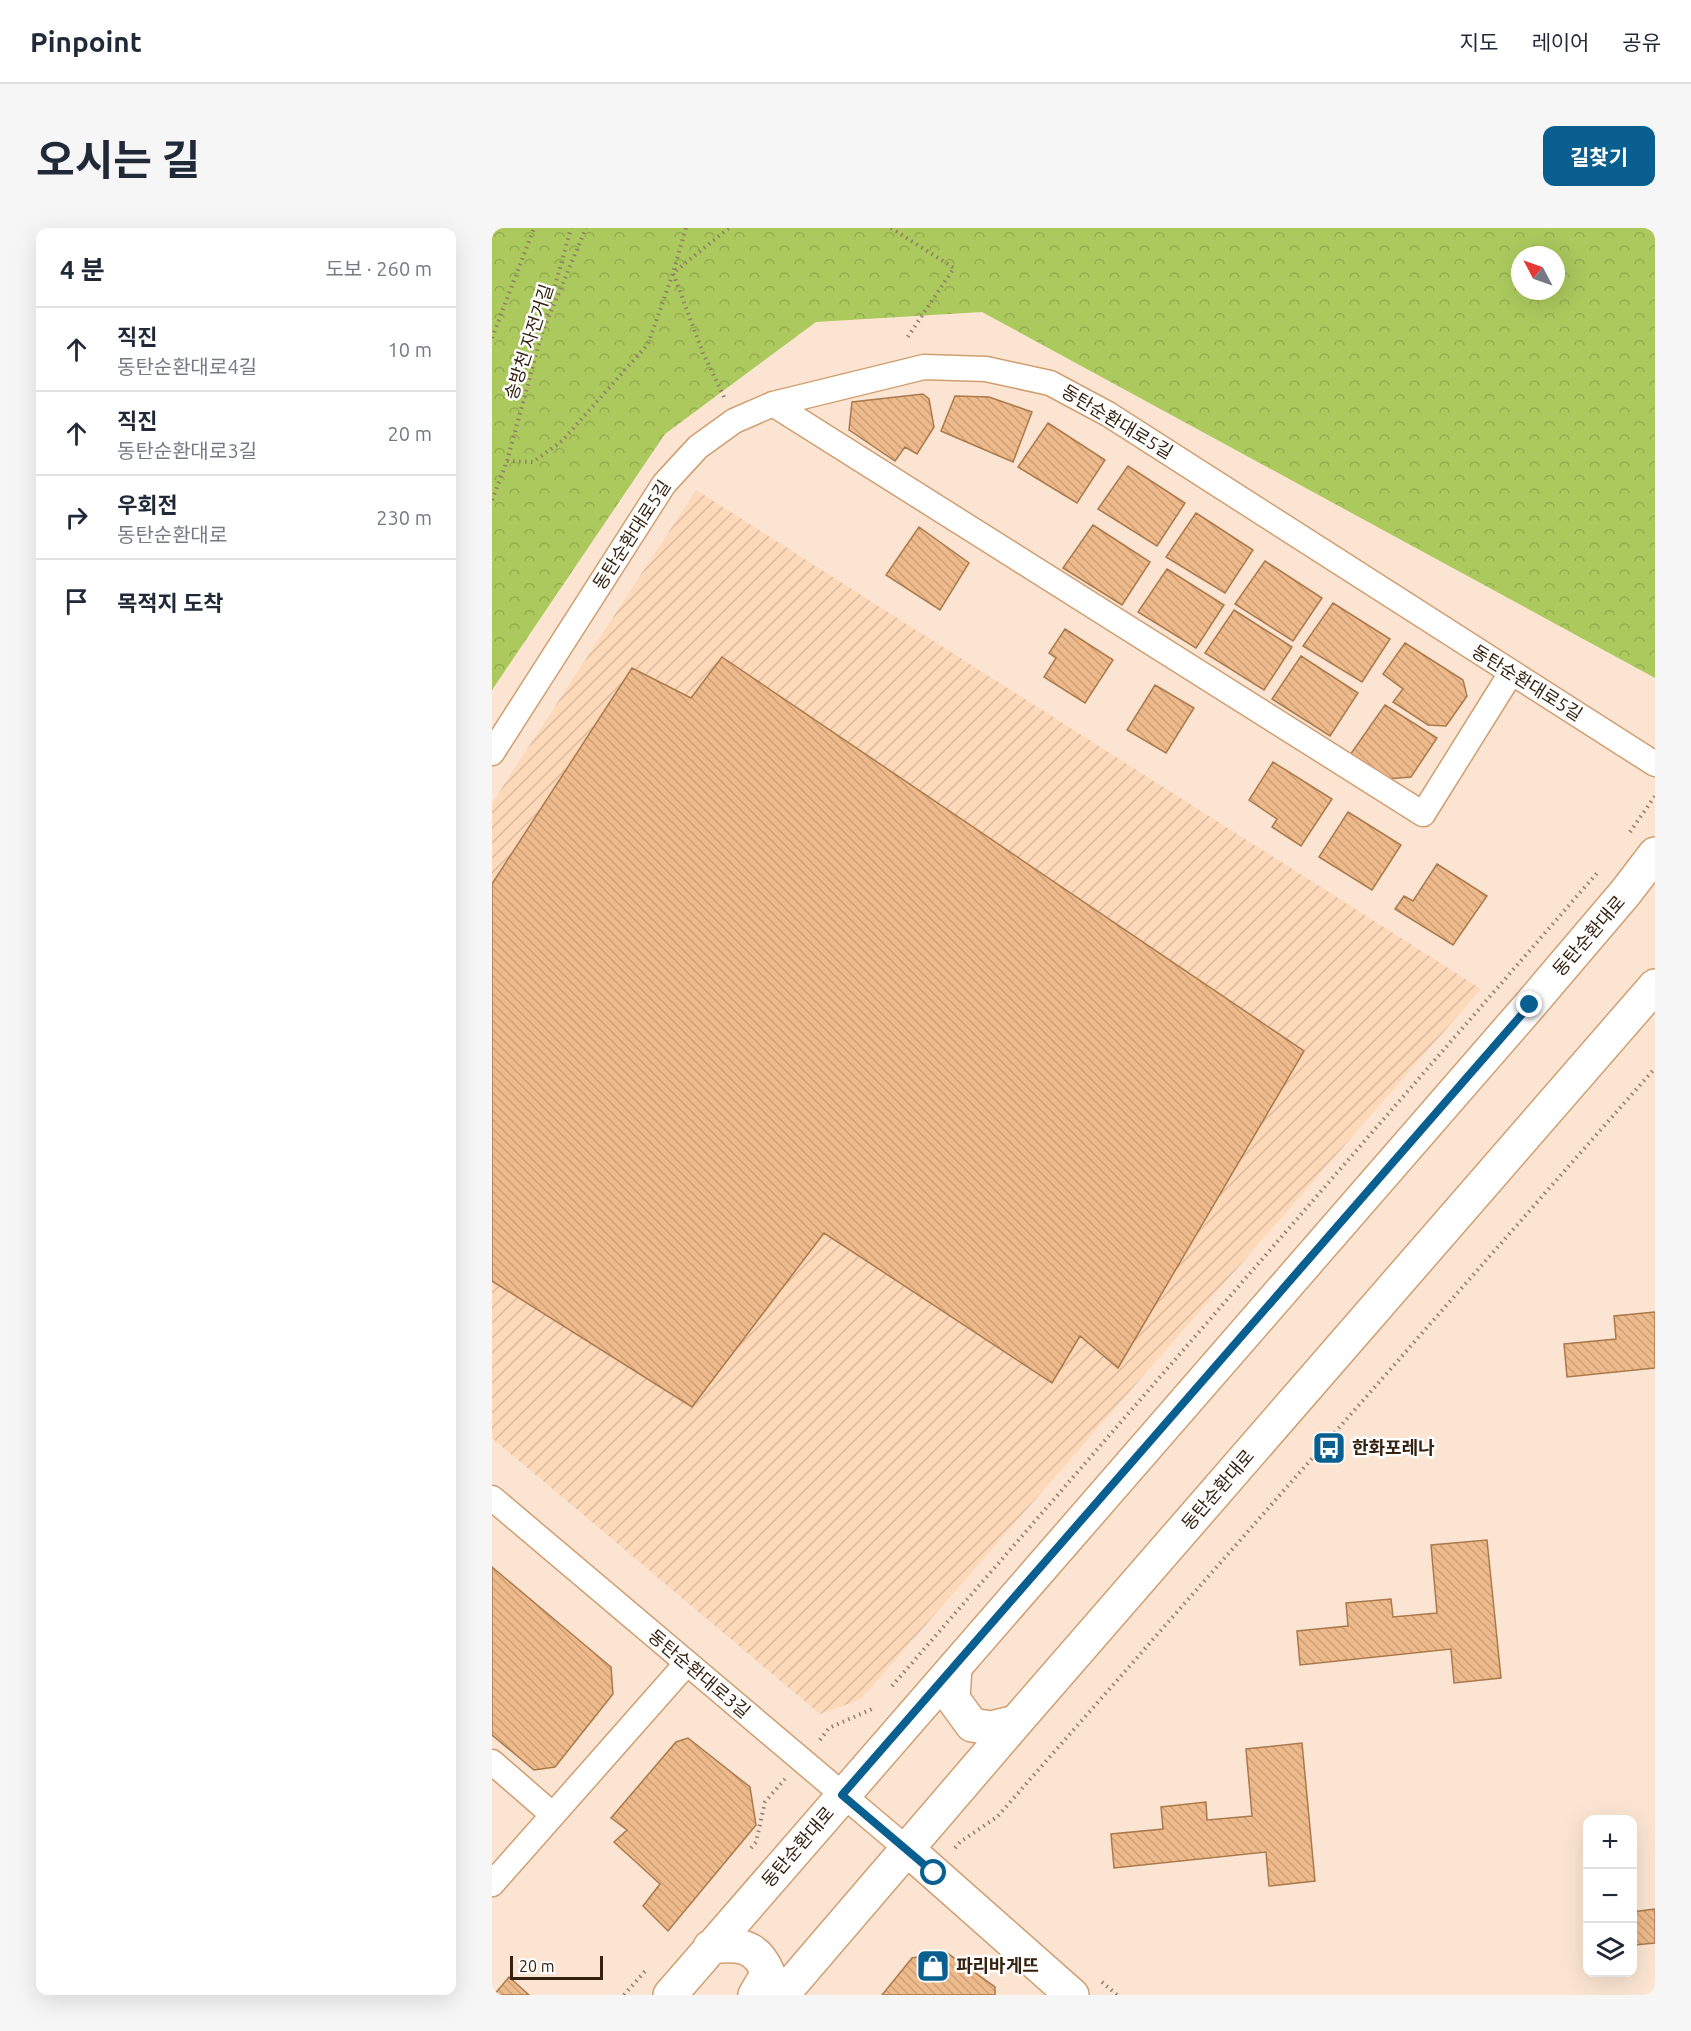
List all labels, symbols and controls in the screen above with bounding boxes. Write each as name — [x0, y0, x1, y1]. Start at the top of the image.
text: Pinpoint — [30, 26, 142, 57]
text: 지도 — [1460, 30, 1498, 54]
text: 레이어 — [1531, 30, 1589, 54]
text: 공유 — [1622, 30, 1661, 54]
button: 길찾기 — [1543, 126, 1655, 186]
text: 오시는 길 — [36, 136, 201, 183]
north arrow — [1511, 246, 1565, 300]
text: 4 분 — [60, 255, 105, 284]
text: 도보 · 260 m — [325, 257, 432, 280]
street label: 송방천 자전거길 — [500, 282, 556, 402]
text: 직진 — [117, 324, 157, 349]
icon: ahead — [60, 333, 93, 366]
text: 10 m — [388, 338, 432, 361]
text: 동탄순환대로4길 — [117, 355, 257, 378]
street label: 동탄순환대로5길 — [1058, 380, 1177, 462]
text: 직진 — [117, 408, 157, 433]
icon: ahead — [60, 417, 93, 450]
text: 20 m — [388, 422, 432, 445]
text: 동탄순환대로3길 — [117, 439, 257, 462]
street label: 동탄순환대로5길 — [588, 476, 674, 593]
text: 우회전 — [117, 492, 178, 517]
icon: right — [60, 501, 93, 534]
text: 230 m — [376, 506, 432, 529]
text: 동탄순환대로 — [117, 523, 227, 546]
icon: arrive — [60, 585, 93, 618]
text: 목적지 도착 — [117, 590, 223, 615]
street label: 동탄순환대로5길 — [1469, 640, 1586, 724]
street label: 동탄순환대로 — [1548, 891, 1628, 979]
route end — [1516, 991, 1542, 1017]
bus stop icon: 한화포레나 — [1311, 1430, 1347, 1466]
place label: 한화포레나 — [1352, 1437, 1435, 1457]
street label: 동탄순환대로 — [1177, 1445, 1257, 1533]
street label: 동탄순환대로3길 — [645, 1625, 754, 1721]
street label: 동탄순환대로 — [757, 1802, 837, 1890]
map controls — [1583, 1815, 1637, 1977]
button: + — [1583, 1815, 1637, 1869]
route start — [920, 1859, 946, 1885]
button: − — [1583, 1869, 1637, 1923]
button: layers — [1583, 1923, 1637, 1977]
shop icon: 파리바게뜨 — [915, 1948, 951, 1984]
scale bar — [510, 1953, 603, 1980]
place label: 파리바게뜨 — [956, 1955, 1039, 1975]
text: 20 m — [519, 1957, 555, 1975]

